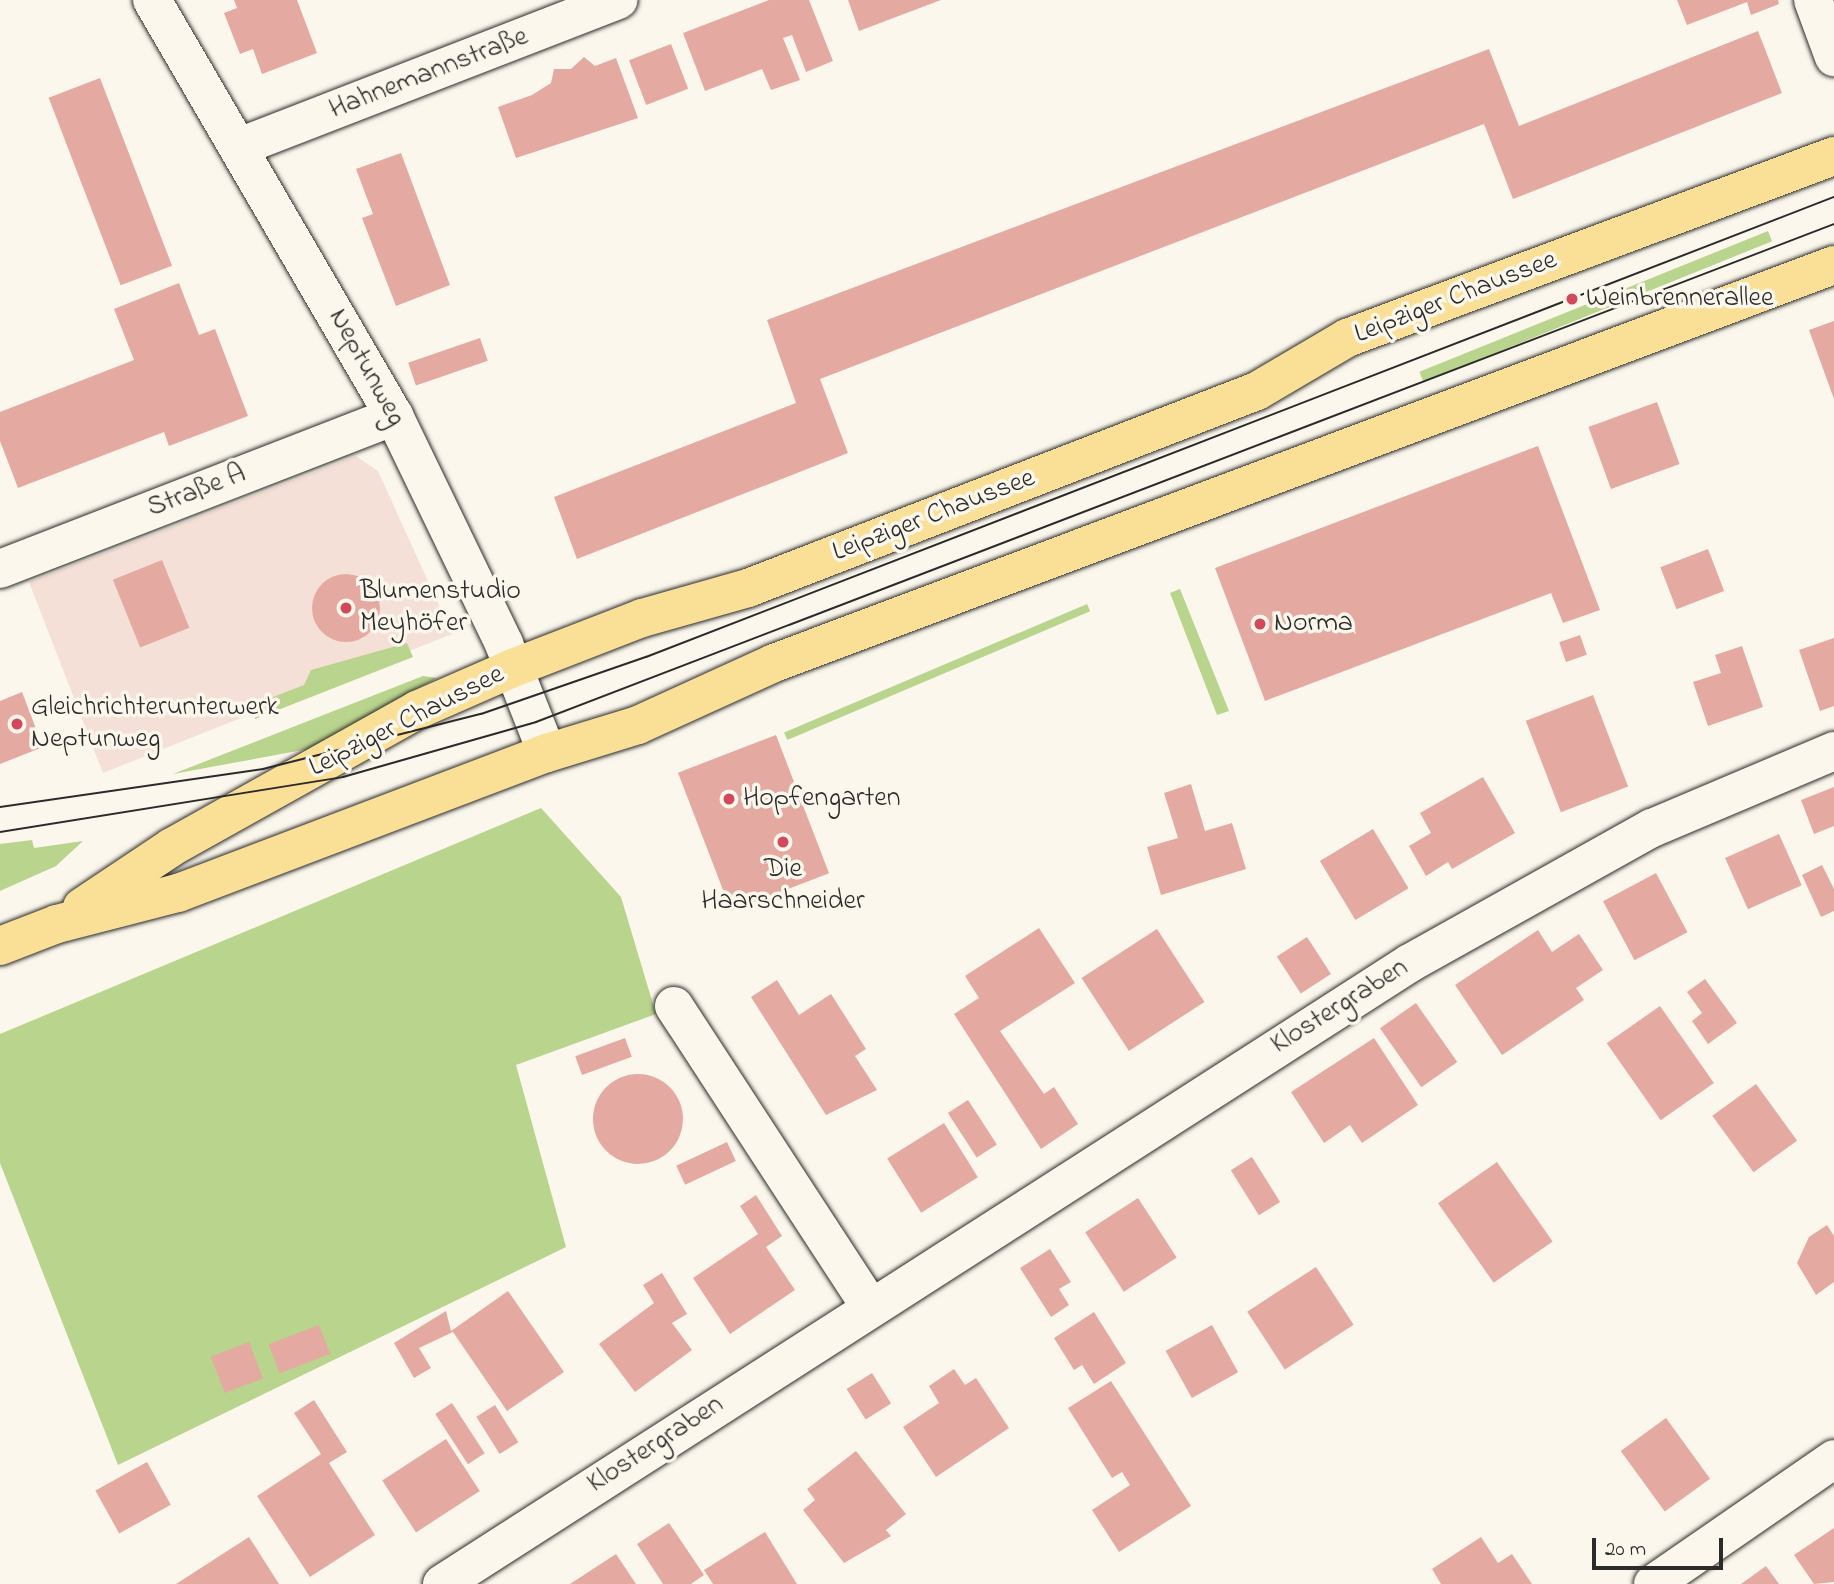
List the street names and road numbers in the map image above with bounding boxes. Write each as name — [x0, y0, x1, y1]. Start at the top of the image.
street label: Hahnemannstraße — [325, 21, 533, 127]
street label: Leipziger Chaussee — [1350, 244, 1562, 352]
street label: Neptunweg — [320, 303, 412, 433]
street label: Straße A — [143, 458, 251, 526]
street label: Leipziger Chaussee — [828, 462, 1040, 570]
street label: Leipziger Chaussee — [304, 658, 510, 786]
street label: Klostergraben — [1265, 952, 1415, 1062]
street label: Klostergraben — [582, 1389, 730, 1501]

